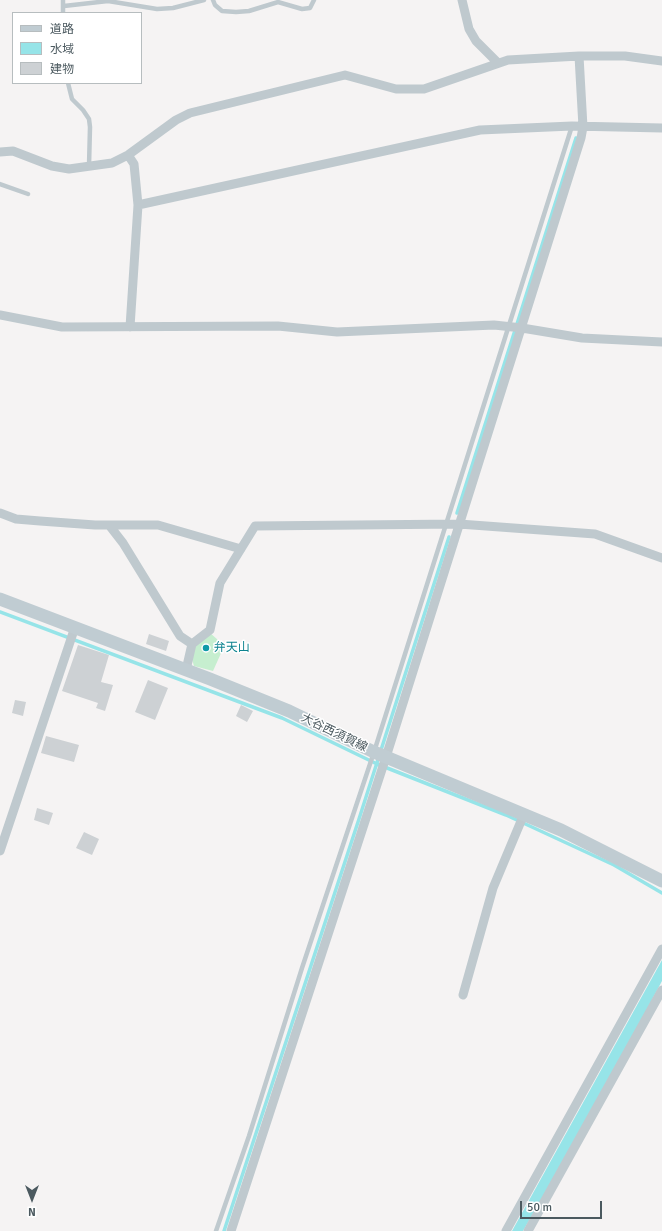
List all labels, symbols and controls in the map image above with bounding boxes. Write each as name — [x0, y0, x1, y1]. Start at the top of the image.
legend — [12, 12, 142, 84]
text: 道路 — [50, 22, 74, 37]
text: 水域 — [50, 42, 74, 57]
text: 建物 — [50, 62, 74, 77]
place label: 弁天山 — [214, 641, 250, 655]
marker: 弁天山 — [201, 643, 211, 653]
street label: 大谷西須賀線 — [298, 711, 370, 755]
north arrow — [12, 1179, 52, 1219]
scale bar — [522, 1193, 604, 1219]
text: 50 m — [527, 1200, 552, 1215]
text: N — [28, 1205, 36, 1218]

